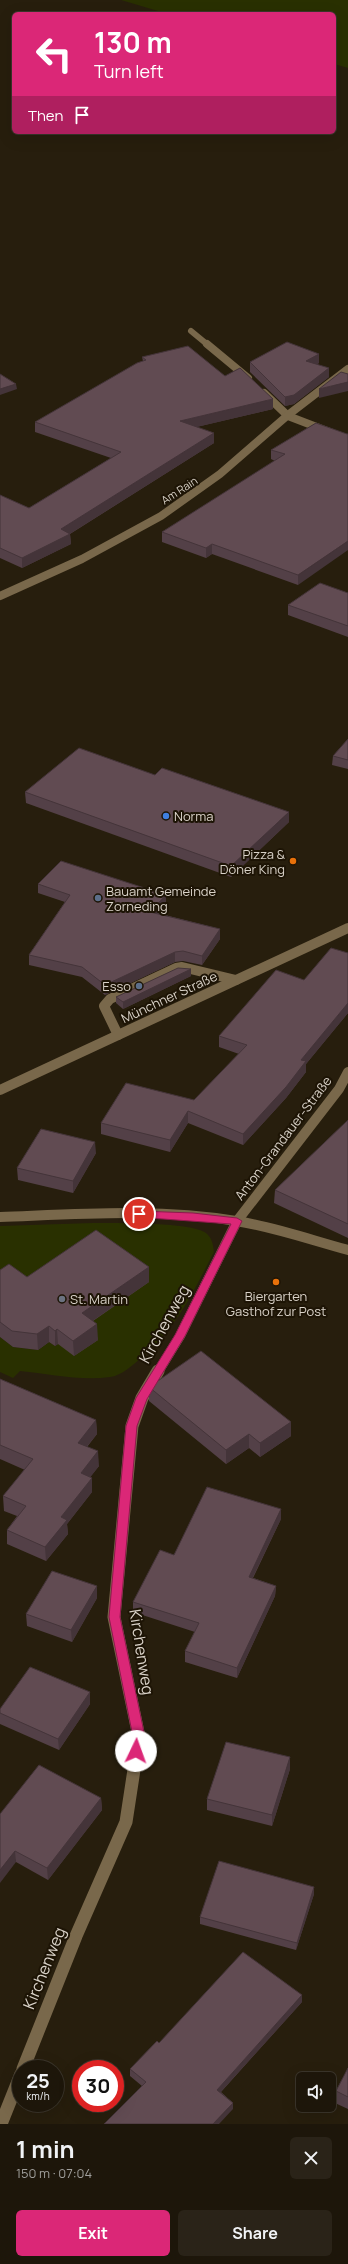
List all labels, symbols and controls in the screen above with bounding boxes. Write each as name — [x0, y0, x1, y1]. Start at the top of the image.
text: 130 m — [94, 23, 172, 61]
icon: left — [28, 28, 80, 80]
text: Turn left — [94, 59, 164, 83]
icon: arrive — [71, 104, 93, 126]
text: Then — [28, 105, 63, 126]
street label: Am Rain — [158, 473, 200, 507]
place label: Norma — [174, 807, 214, 825]
marker: Norma — [161, 811, 171, 821]
place label: Pizza & Döner King — [220, 845, 286, 878]
marker: Pizza & Döner King — [288, 856, 298, 866]
place label: Bauamt Gemeinde Zorneding — [106, 882, 217, 915]
marker: Bauamt Gemeinde Zorneding — [93, 893, 103, 903]
street label: Münchner Straße — [118, 967, 220, 1027]
place label: Esso — [102, 977, 131, 995]
marker: Esso — [134, 981, 144, 991]
street label: Anton-Grandauer-Straße — [230, 1072, 336, 1204]
pin — [122, 1197, 156, 1231]
icon: arrive — [128, 1203, 150, 1225]
marker: Biergarten Gasthof zur Post — [271, 1277, 281, 1287]
street label: Kirchenweg — [133, 1281, 195, 1367]
place label: Biergarten Gasthof zur Post — [226, 1287, 326, 1320]
place label: St. Martin — [70, 1290, 128, 1308]
marker: St. Martin — [57, 1294, 67, 1304]
street label: Kirchenweg — [124, 1608, 160, 1696]
position arrow — [115, 1730, 157, 1772]
street label: Kirchenweg — [18, 1924, 70, 2012]
speed limit sign: 30 — [72, 2060, 124, 2112]
text: 25 — [26, 2067, 50, 2094]
map controls — [296, 2072, 336, 2112]
button: sound — [296, 2072, 336, 2112]
text: km/h — [26, 2089, 50, 2103]
text: 1 min — [16, 2132, 75, 2165]
button: close — [290, 2137, 332, 2179]
text: 150 m · 07:04 — [16, 2164, 92, 2182]
button: Exit — [16, 2210, 170, 2256]
button: Share — [178, 2210, 332, 2256]

